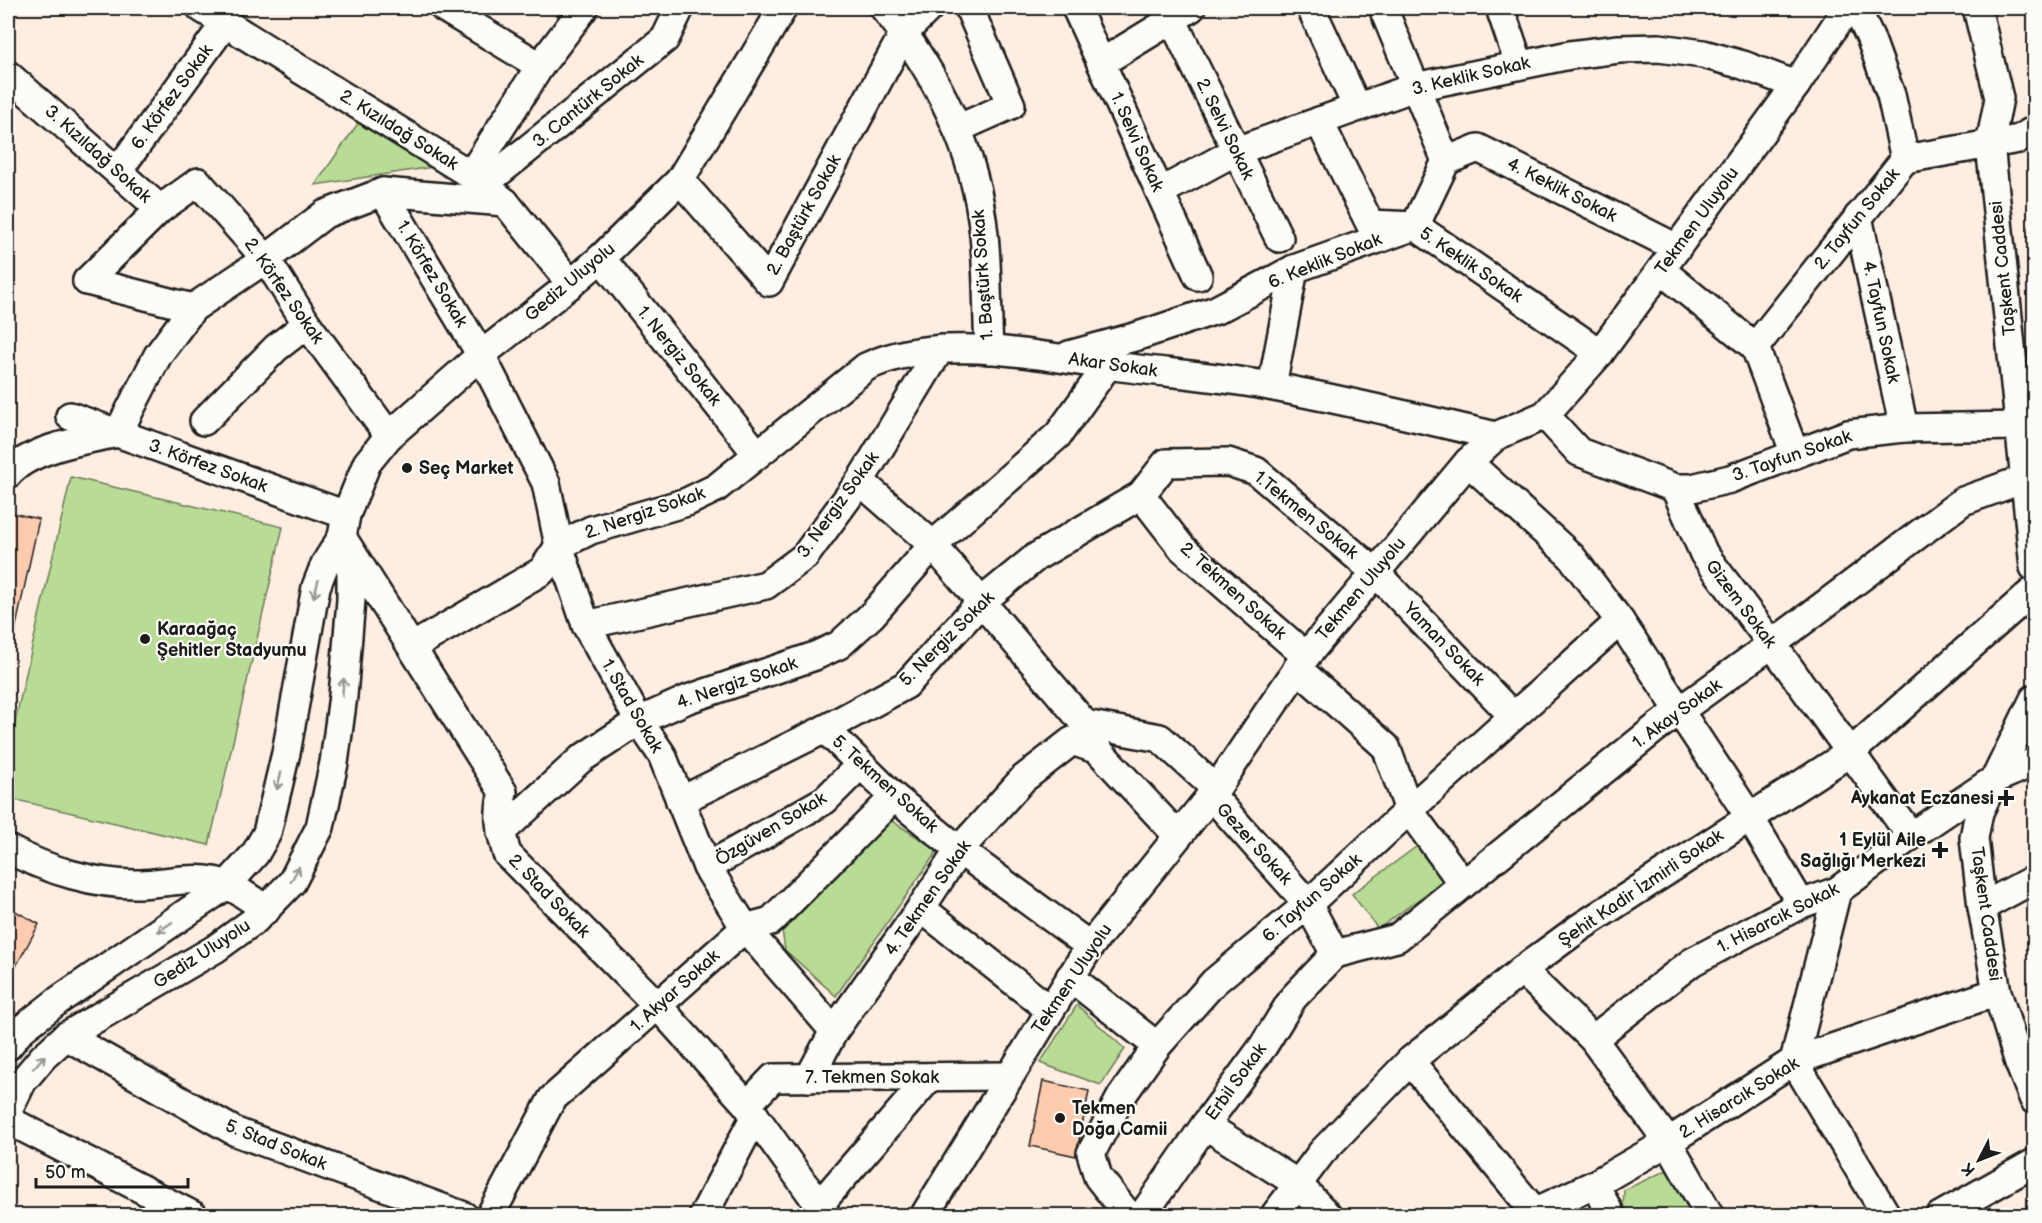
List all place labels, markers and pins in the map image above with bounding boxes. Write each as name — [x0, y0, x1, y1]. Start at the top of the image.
place label: Seç Market — [419, 458, 513, 479]
marker: Seç Market — [400, 461, 414, 475]
place label: Karaağaç Şehitler Stadyumu — [157, 619, 307, 661]
marker: Karaağaç Şehitler Stadyumu — [138, 632, 152, 646]
place label: Aykanat Eczanesi — [1850, 788, 1994, 809]
marker: Aykanat Eczanesi — [1999, 791, 2013, 805]
place label: 1 Eylül Aile Sağlığı Merkezi — [1800, 830, 1926, 872]
marker: 1 Eylül Aile Sağlığı Merkezi — [1931, 841, 1949, 859]
place label: Tekmen Doğa Camii — [1072, 1098, 1167, 1140]
marker: Tekmen Doğa Camii — [1053, 1111, 1067, 1125]

